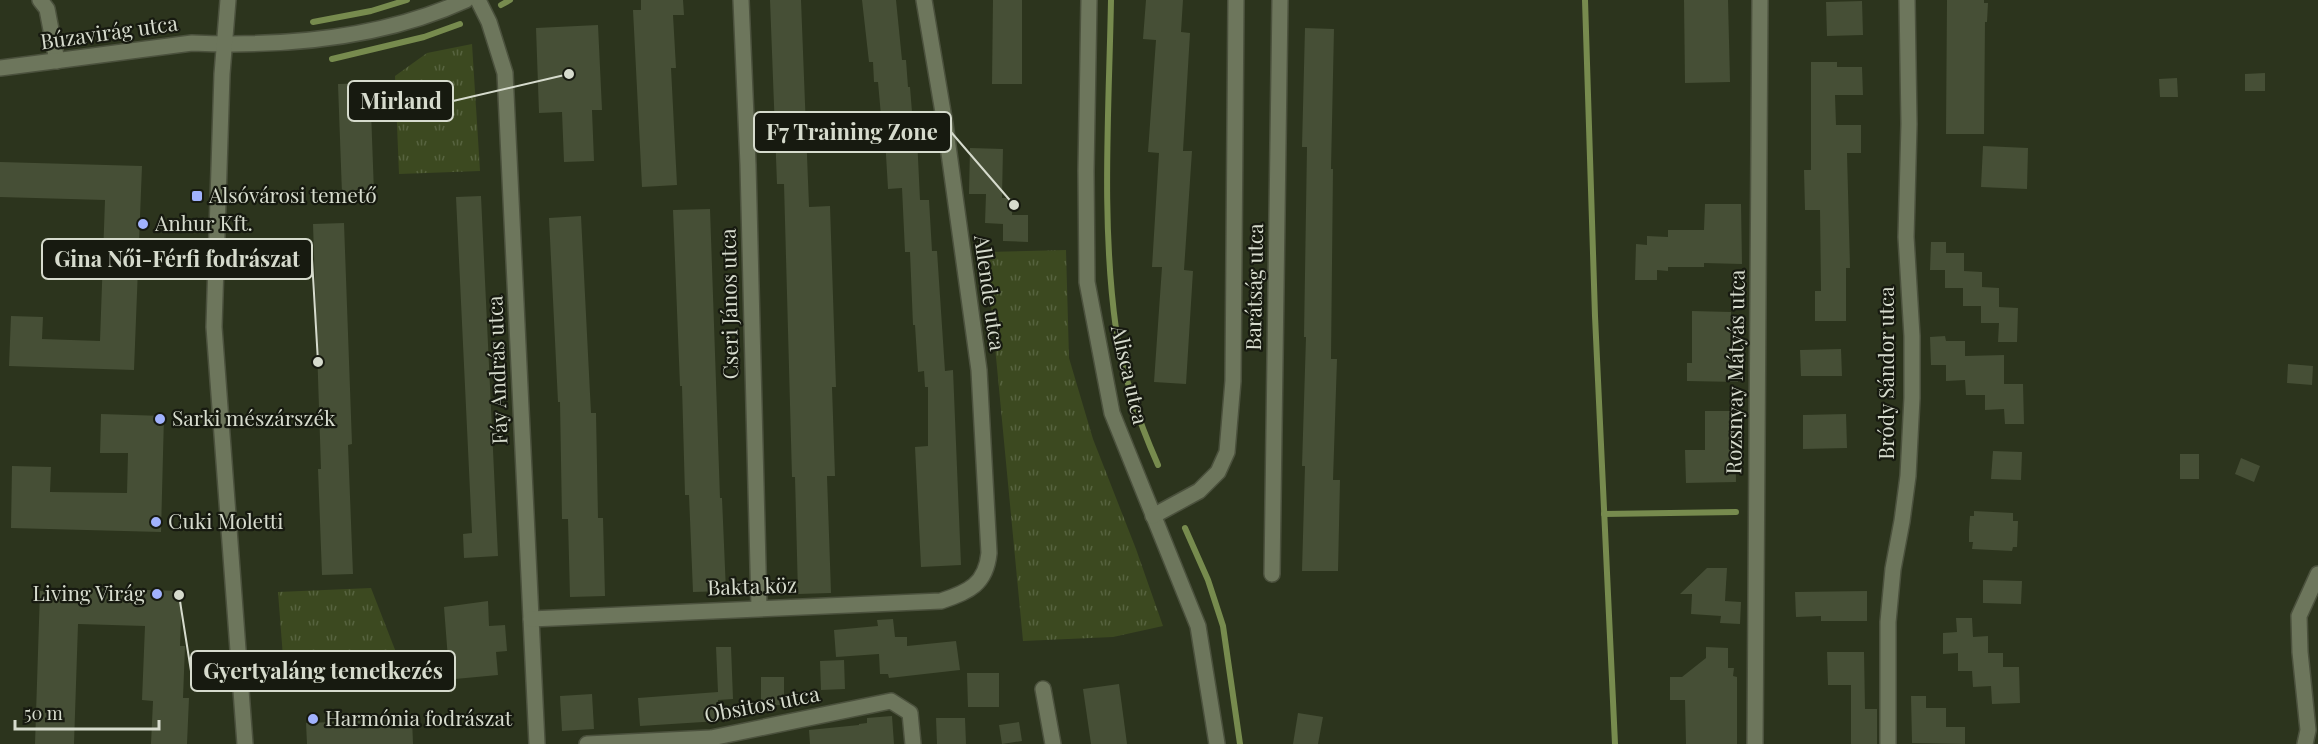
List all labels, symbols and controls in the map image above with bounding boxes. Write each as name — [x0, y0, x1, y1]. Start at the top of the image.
street label: Búzavirág utca — [38, 7, 180, 55]
callout: Mirland — [348, 81, 453, 121]
text: Mirland — [360, 85, 442, 115]
callout: F7 Training Zone — [754, 112, 951, 152]
text: F7 Training Zone — [766, 116, 938, 146]
place label: Alsóvárosi temető — [208, 180, 377, 208]
marker: Alsóvárosi temető — [190, 189, 204, 203]
place label: Anhur Kft. — [154, 208, 253, 236]
marker: Anhur Kft. — [136, 217, 150, 231]
street label: Barátság utca — [1238, 223, 1268, 351]
street label: Cseri János utca — [713, 228, 743, 380]
street label: Allende utca — [969, 232, 1013, 353]
callout: Gina Női-Férfi fodrászat — [42, 239, 312, 279]
text: Gina Női-Férfi fodrászat — [54, 243, 300, 273]
street label: Rozsnyay Mátyás utca — [1718, 269, 1750, 475]
street label: Bródy Sándor utca — [1871, 286, 1899, 460]
street label: Fáy András utca — [479, 294, 513, 445]
street label: Alisca utca — [1106, 321, 1156, 427]
place label: Sarki mészárszék — [172, 403, 336, 431]
marker: Sarki mészárszék — [153, 412, 167, 426]
place label: Cuki Moletti — [168, 506, 283, 534]
marker: Cuki Moletti — [149, 515, 163, 529]
street label: Bakta köz — [707, 569, 797, 601]
place label: Living Virág — [32, 578, 145, 606]
marker: Living Virág — [150, 587, 164, 601]
callout: Gyertyaláng temetkezés — [191, 651, 455, 691]
text: Gyertyaláng temetkezés — [203, 655, 443, 685]
street label: Obsitos utca — [702, 678, 822, 728]
scale bar — [15, 693, 159, 731]
text: 50 m — [24, 701, 63, 725]
place label: Harmónia fodrászat — [325, 703, 513, 731]
marker: Harmónia fodrászat — [306, 712, 320, 726]

